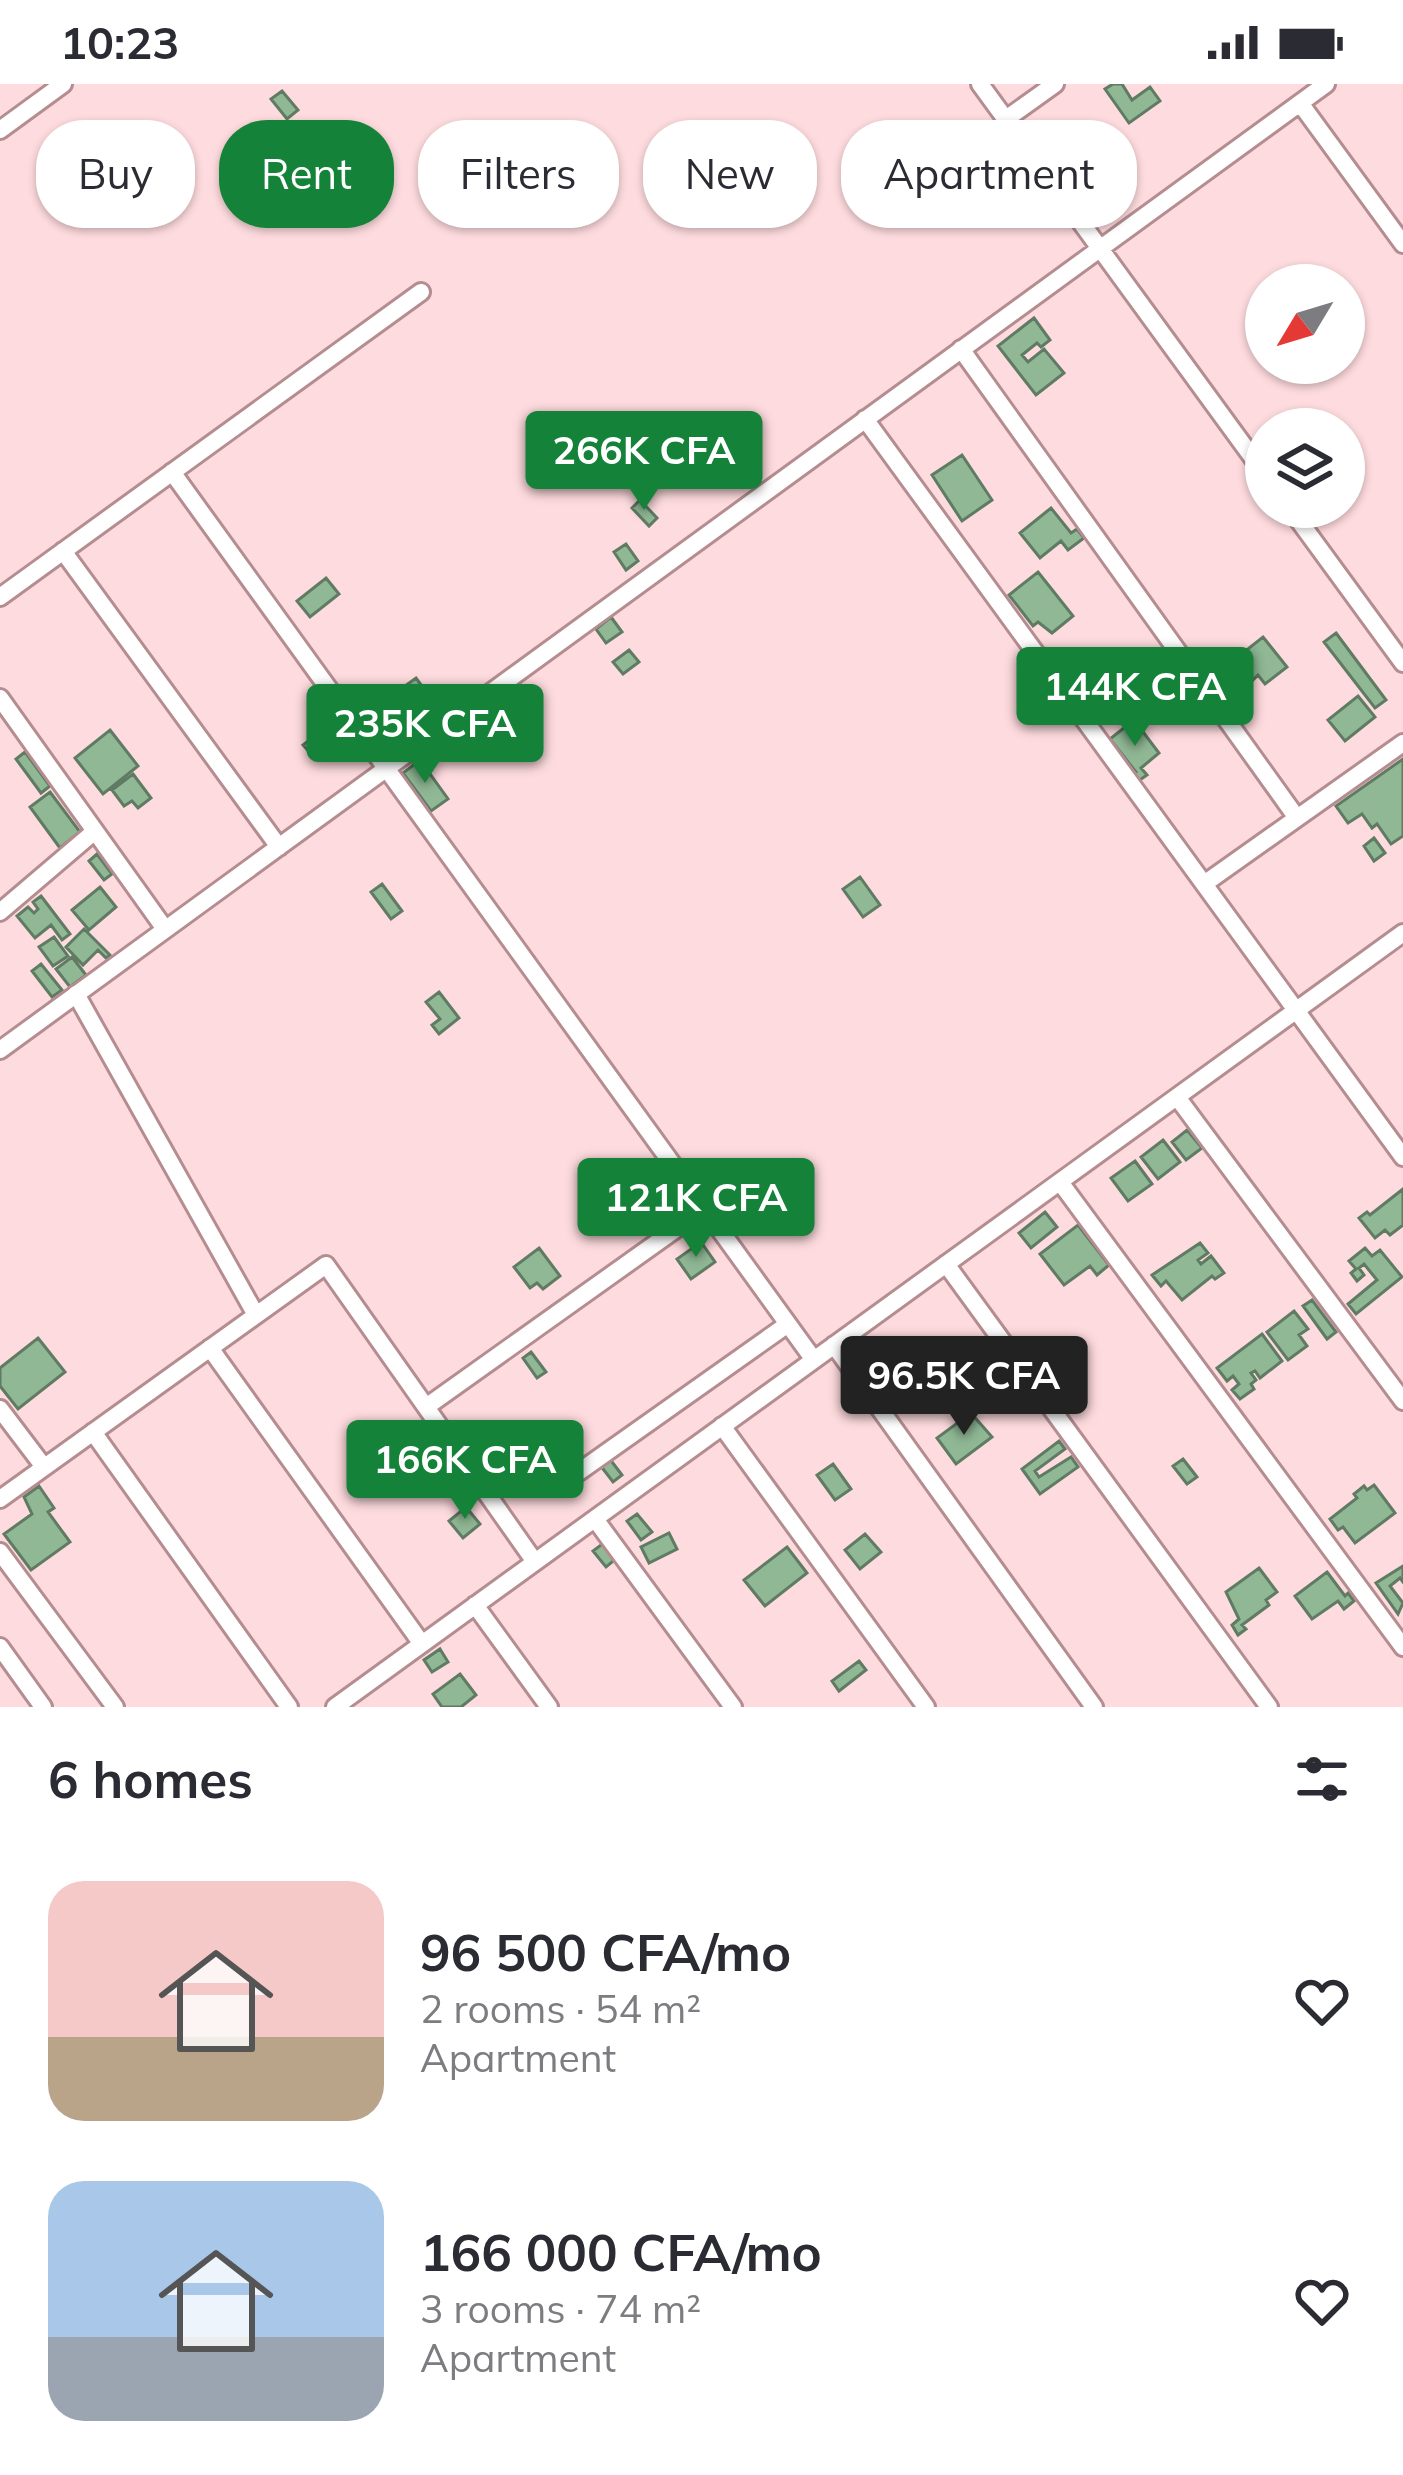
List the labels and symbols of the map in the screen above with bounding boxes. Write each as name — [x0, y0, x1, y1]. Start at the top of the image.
north arrow — [1245, 264, 1365, 384]
pin: 266K CFA — [520, 411, 768, 513]
pin: 144K CFA — [1011, 647, 1259, 749]
pin: 235K CFA — [301, 684, 549, 786]
pin: 121K CFA — [572, 1158, 820, 1260]
pin: 96.5K CFA — [827, 1336, 1101, 1438]
pin: 166K CFA — [341, 1420, 589, 1522]

